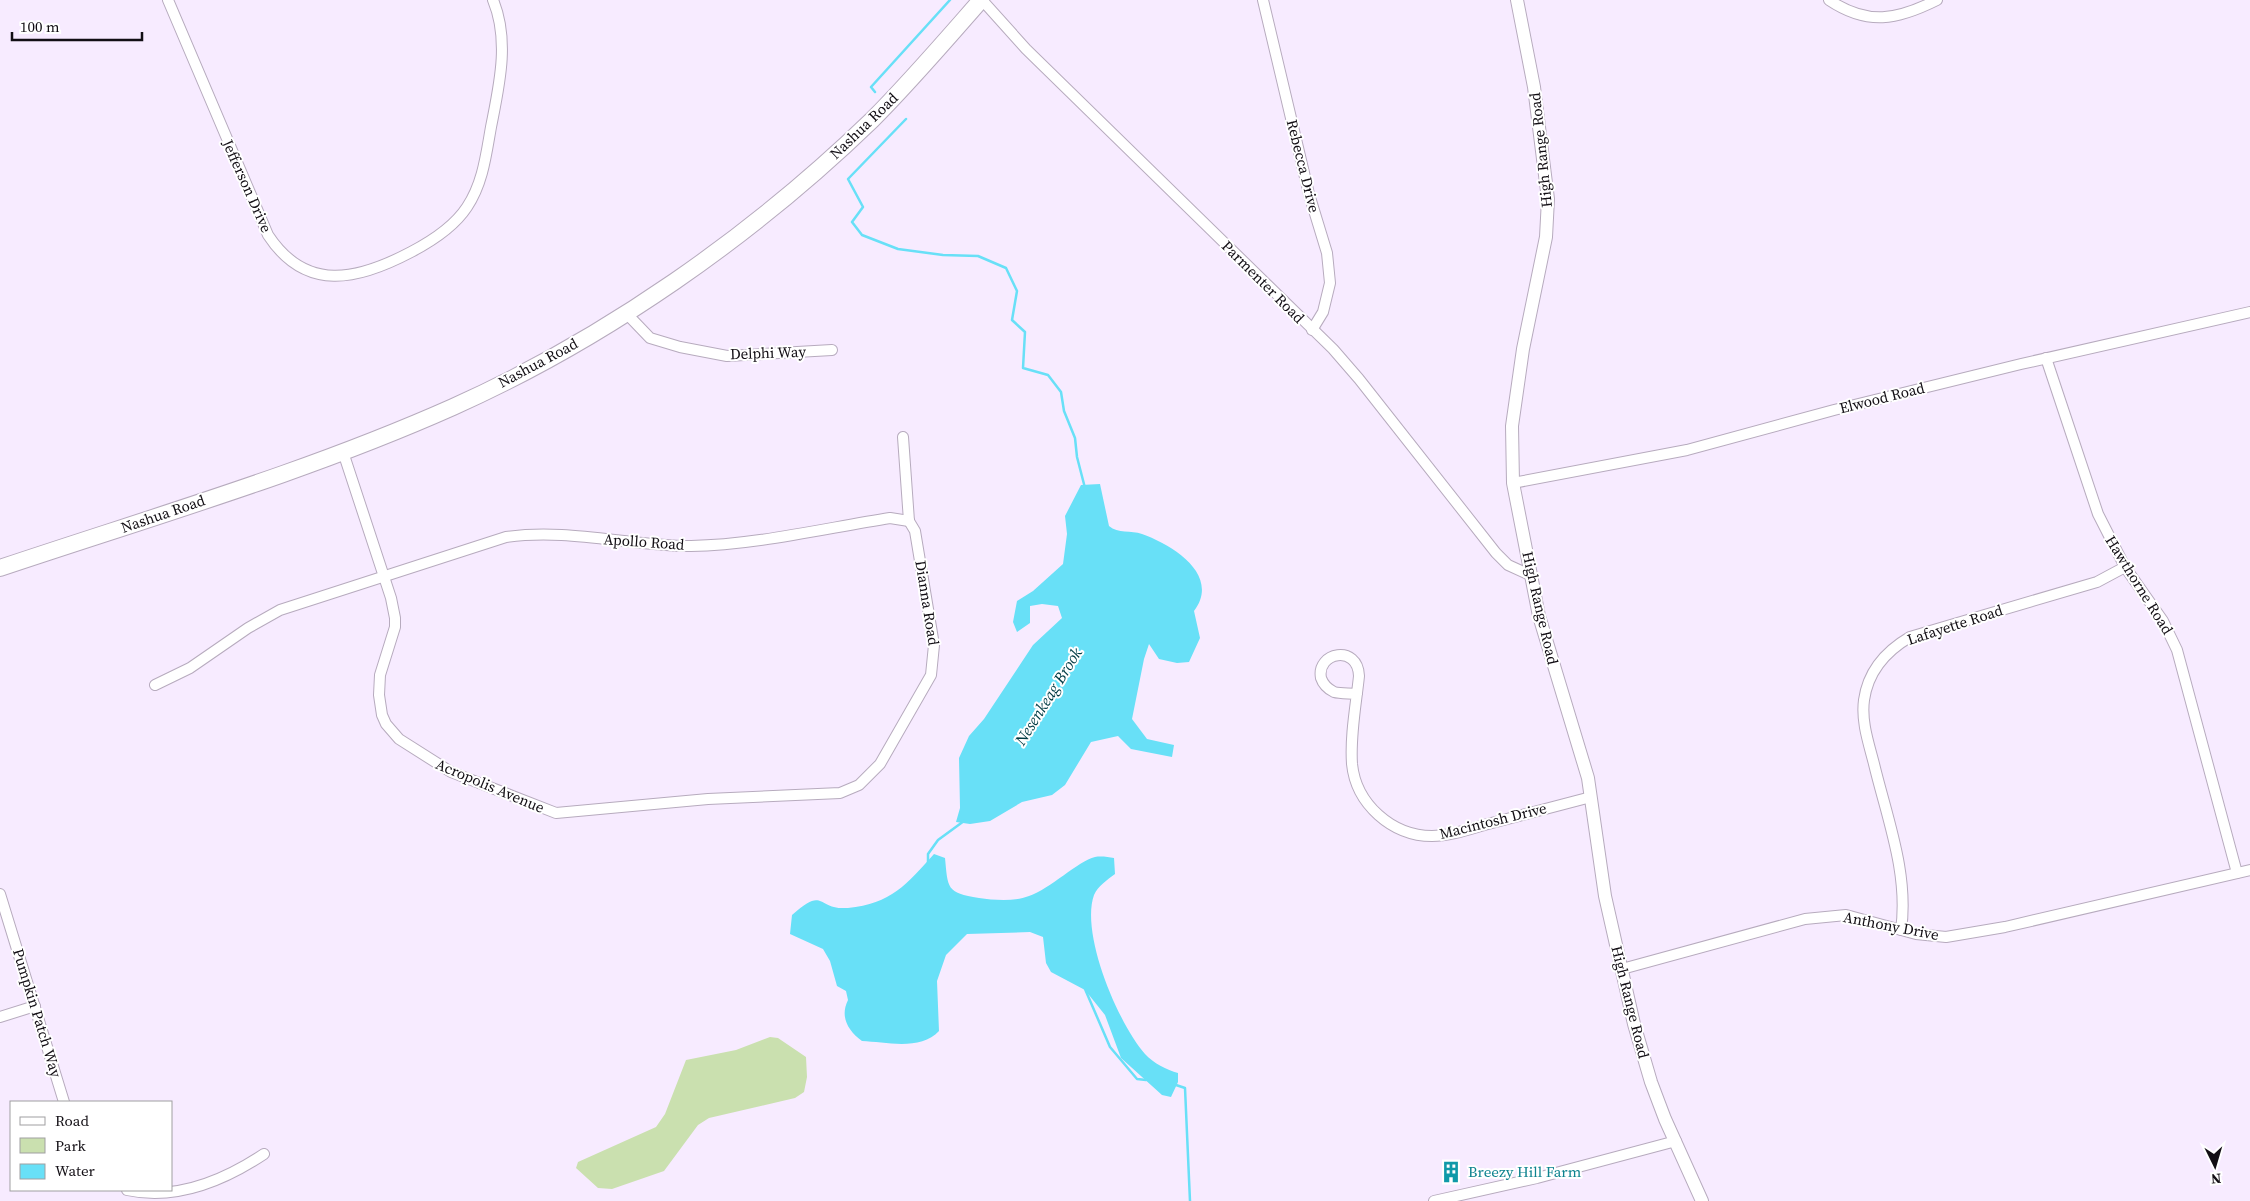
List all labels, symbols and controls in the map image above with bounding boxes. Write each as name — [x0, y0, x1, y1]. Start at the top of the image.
scale bar — [12, 10, 142, 42]
text: 100 m — [20, 16, 60, 37]
street label: Nashua Road — [825, 87, 903, 164]
street label: High Range Road — [1524, 91, 1557, 209]
street label: Rebecca Drive — [1282, 117, 1325, 215]
street label: Jefferson Drive — [217, 135, 277, 236]
street label: Parmenter Road — [1217, 236, 1310, 328]
street label: Nashua Road — [494, 332, 582, 392]
street label: Delphi Way — [730, 341, 807, 364]
street label: Elwood Road — [1837, 377, 1927, 418]
street label: Nashua Road — [118, 489, 208, 538]
street label: Apollo Road — [603, 528, 686, 555]
street label: Hawthorne Road — [2101, 531, 2179, 639]
street label: High Range Road — [1517, 549, 1564, 667]
street label: Dianna Road — [910, 559, 945, 648]
street label: Lafayette Road — [1904, 599, 2006, 650]
water label: Nesenkeag Brook — [1009, 643, 1087, 750]
street label: Acropolis Avenue — [433, 753, 548, 818]
street label: Macintosh Drive — [1437, 797, 1549, 844]
street label: Anthony Drive — [1841, 906, 1941, 945]
street label: High Range Road — [1606, 943, 1655, 1061]
street label: Pumpkin Patch Way — [8, 946, 67, 1080]
legend — [10, 1101, 172, 1191]
text: Road — [55, 1110, 89, 1131]
text: Park — [55, 1135, 87, 1156]
north arrow — [2190, 1141, 2240, 1191]
building icon: Breezy Hill Farm — [1438, 1159, 1464, 1185]
text: Water — [55, 1160, 96, 1181]
place label: Breezy Hill Farm — [1468, 1161, 1582, 1182]
text: N — [2210, 1169, 2222, 1189]

